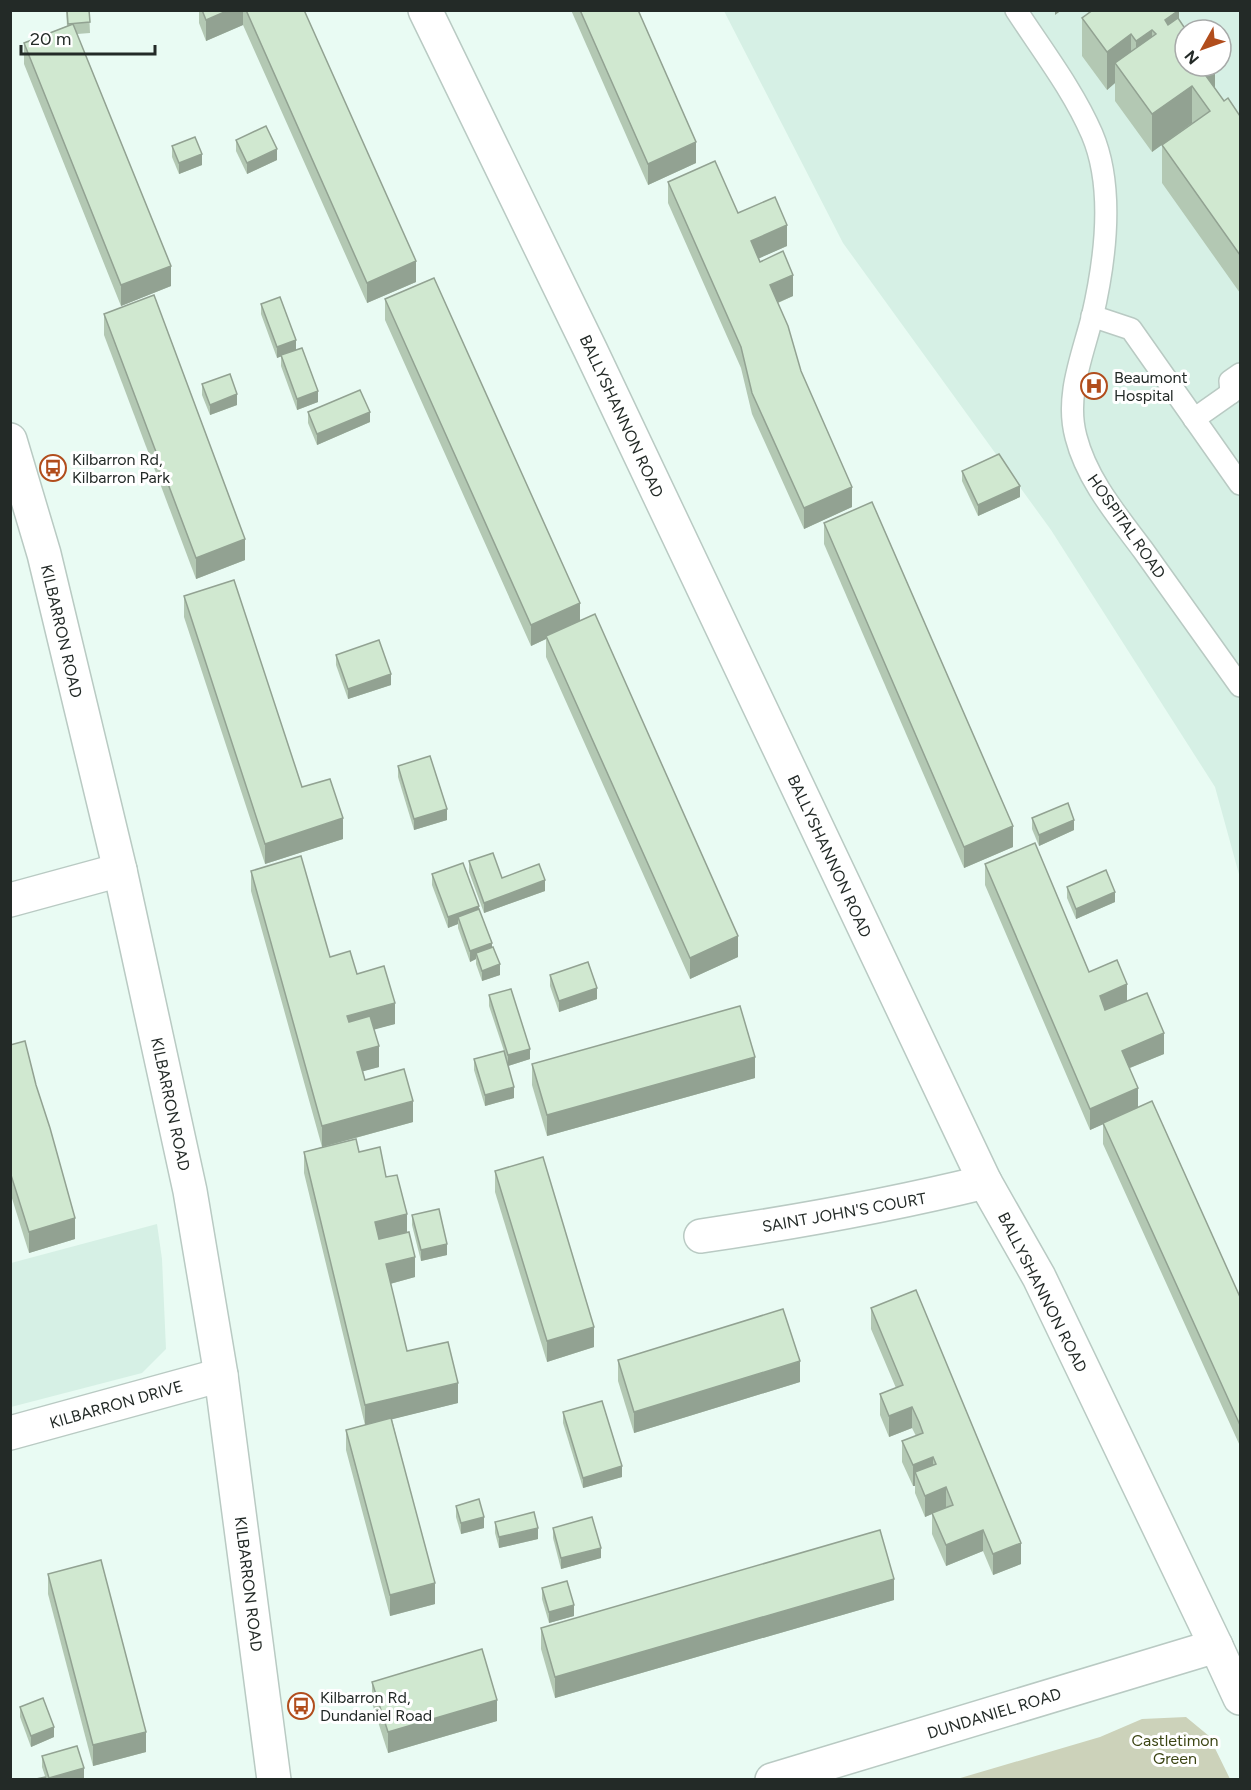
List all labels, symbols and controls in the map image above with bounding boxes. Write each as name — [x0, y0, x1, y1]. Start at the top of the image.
scale bar — [21, 18, 154, 56]
north arrow — [1173, 18, 1233, 78]
text: 20 m — [30, 28, 71, 50]
text: N — [1181, 46, 1203, 68]
street label: BALLYSHANNON ROAD — [575, 332, 668, 501]
place label: Beaumont Hospital — [1114, 368, 1187, 405]
hospital icon: Beaumont Hospital — [1079, 371, 1109, 401]
place label: Kilbarron Rd, Kilbarron Park — [72, 450, 170, 487]
bus stop icon: Kilbarron Rd, Kilbarron Park — [38, 453, 68, 483]
street label: HOSPITAL ROAD — [1084, 470, 1170, 582]
street label: KILBARRON ROAD — [37, 563, 86, 700]
street label: BALLYSHANNON ROAD — [783, 772, 876, 941]
street label: KILBARRON ROAD — [147, 1036, 194, 1173]
street label: SAINT JOHN'S COURT — [761, 1189, 928, 1236]
street label: BALLYSHANNON ROAD — [994, 1209, 1091, 1375]
street label: KILBARRON DRIVE — [47, 1376, 185, 1433]
street label: KILBARRON ROAD — [231, 1515, 266, 1653]
street label: DUNDANIEL ROAD — [925, 1684, 1064, 1743]
place label: Kilbarron Rd, Dundaniel Road — [320, 1688, 432, 1725]
bus stop icon: Kilbarron Rd, Dundaniel Road — [286, 1691, 316, 1721]
park label: Castletimon Green — [1131, 1731, 1219, 1768]

